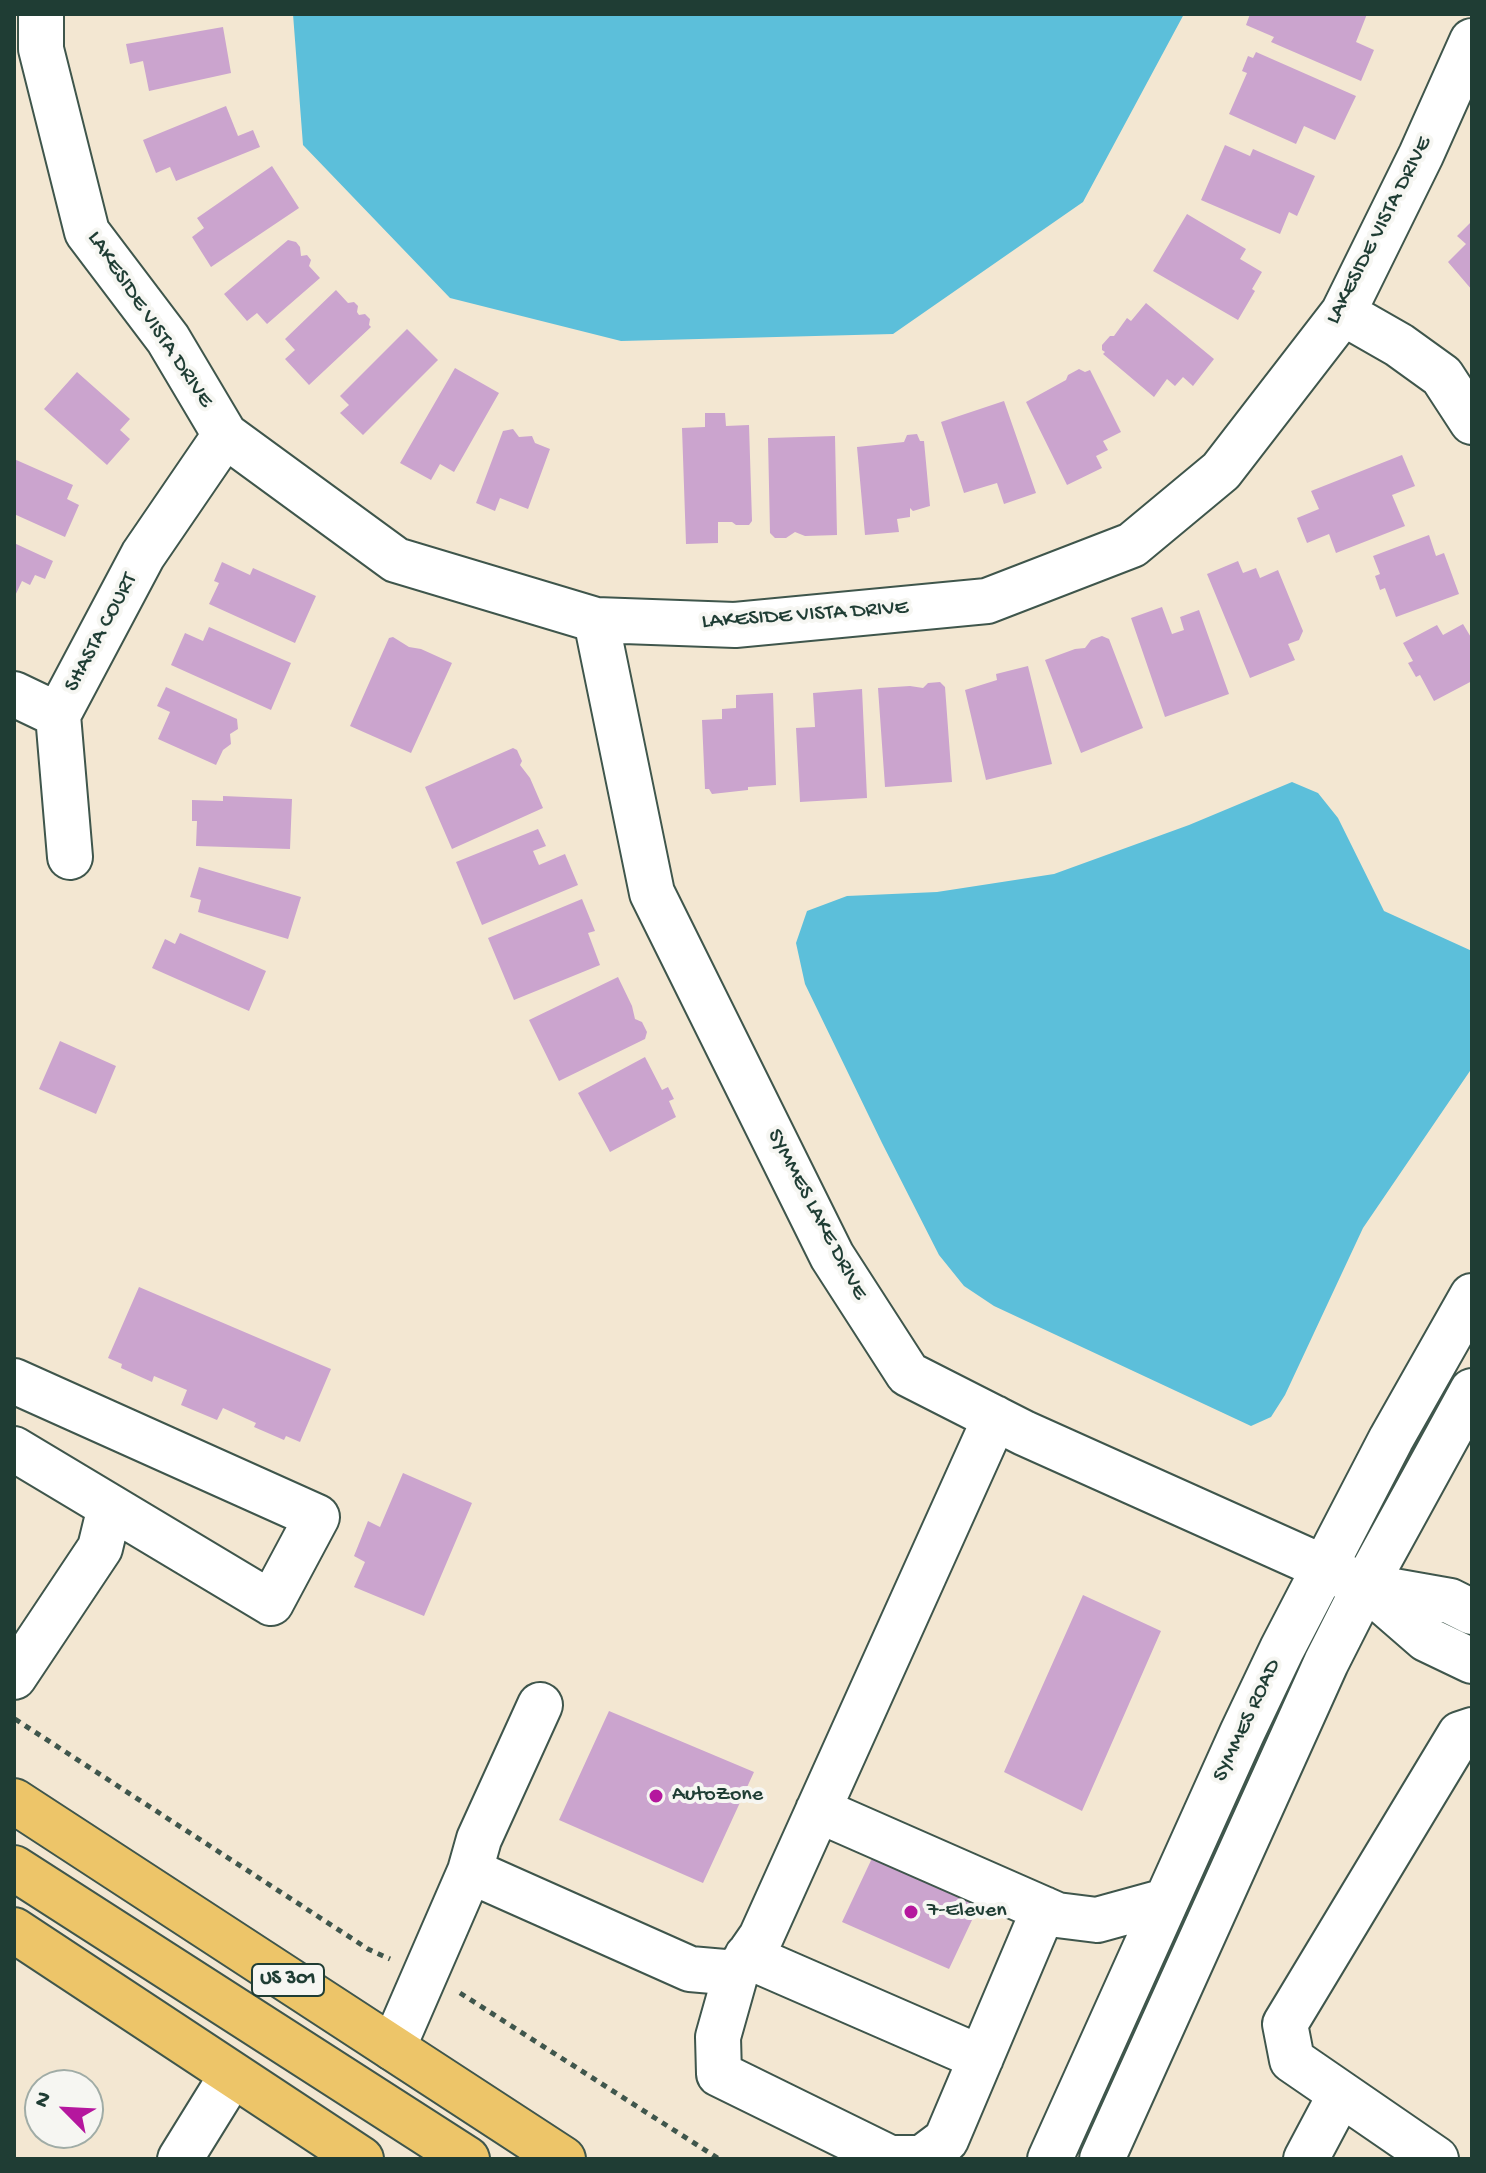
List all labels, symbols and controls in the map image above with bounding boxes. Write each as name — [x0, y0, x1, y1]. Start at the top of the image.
street label: LAKESIDE VISTA DRIVE — [1321, 133, 1439, 329]
street label: LAKESIDE VISTA DRIVE — [80, 227, 218, 413]
street label: SHASTA COURT — [60, 569, 144, 697]
street label: LAKESIDE VISTA DRIVE — [701, 596, 909, 636]
street label: SYMMES LAKE DRIVE — [760, 1125, 872, 1305]
street label: SYMMES ROAD — [1208, 1656, 1288, 1786]
place label: AutoZone — [672, 1783, 763, 1809]
marker: AutoZone — [647, 1787, 665, 1805]
place label: 7-Eleven — [927, 1899, 1007, 1925]
marker: 7-Eleven — [902, 1903, 920, 1921]
road number: US 301 — [252, 1964, 324, 1996]
north arrow — [24, 2069, 104, 2149]
text: N — [29, 2088, 59, 2112]

